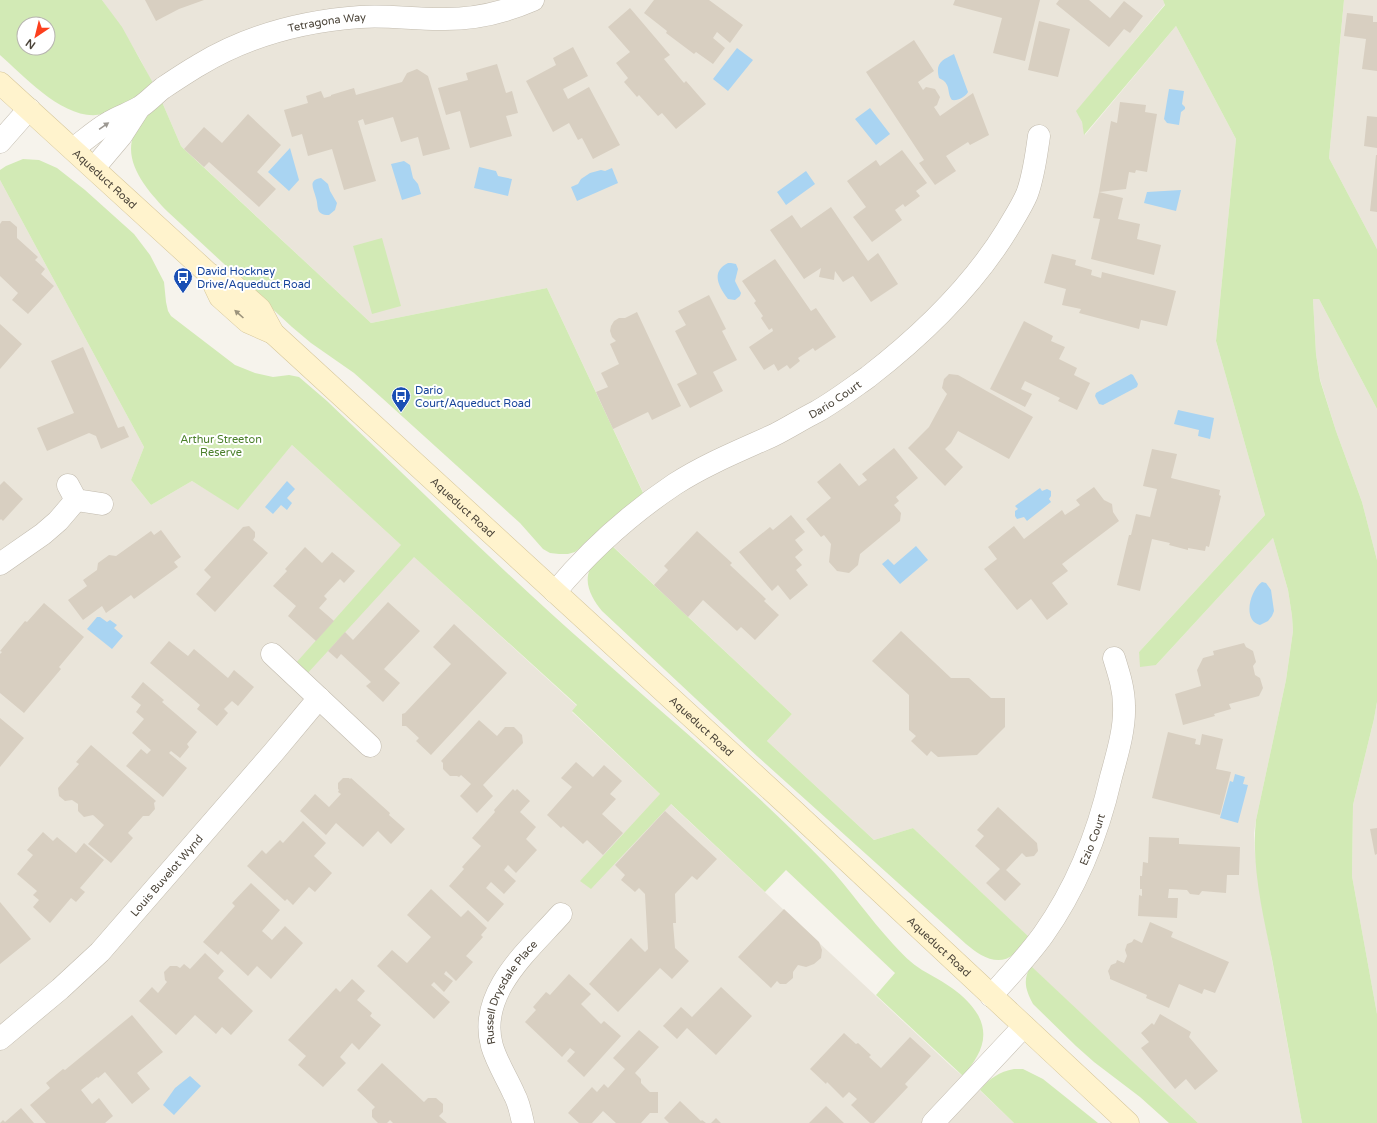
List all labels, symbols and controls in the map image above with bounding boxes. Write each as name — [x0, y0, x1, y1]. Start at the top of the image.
street label: Tetragona Way — [286, 10, 366, 35]
north arrow — [16, 16, 56, 56]
text: N — [23, 36, 38, 52]
one-way arrow — [99, 122, 110, 130]
street label: Aqueduct Road — [70, 146, 140, 211]
place label: David Hockney Drive/Aqueduct Road — [197, 265, 311, 291]
bus stop icon: David Hockney Drive/Aqueduct Road — [172, 266, 194, 294]
one-way arrow — [234, 309, 244, 319]
street label: Dario Court — [806, 378, 864, 421]
place label: Dario Court/Aqueduct Road — [415, 384, 531, 410]
bus stop icon: Dario Court/Aqueduct Road — [390, 385, 412, 413]
park label: Arthur Streeton Reserve — [180, 433, 262, 459]
street label: Aqueduct Road — [428, 475, 498, 540]
street label: Aqueduct Road — [667, 694, 736, 759]
street label: Ezio Court — [1077, 812, 1107, 867]
street label: Louis Buvelot Wynd — [128, 832, 206, 919]
street label: Aqueduct Road — [905, 914, 974, 979]
street label: Russell Drysdale Place — [483, 938, 540, 1046]

